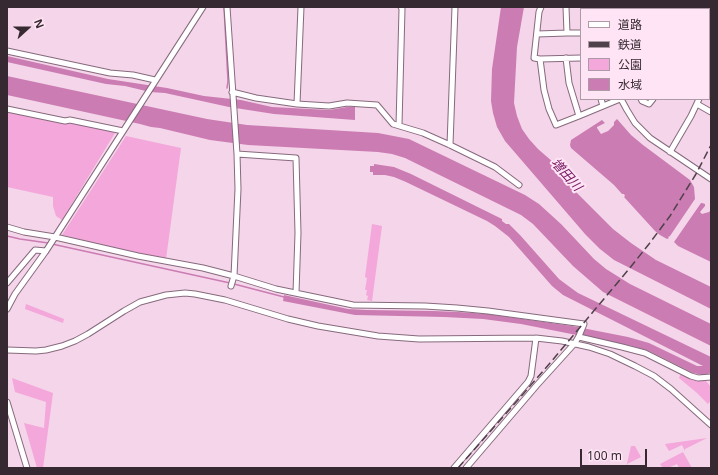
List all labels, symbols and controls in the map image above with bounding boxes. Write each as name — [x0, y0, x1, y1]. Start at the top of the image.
north arrow — [8, 8, 48, 48]
legend — [580, 8, 710, 100]
text: 道路 — [618, 16, 642, 33]
text: N — [31, 17, 48, 30]
text: 鉄道 — [618, 36, 642, 53]
text: 公園 — [618, 56, 642, 73]
text: 水域 — [618, 76, 642, 93]
water label: 増田川 — [547, 155, 585, 195]
scale bar — [582, 441, 649, 467]
text: 100 m — [587, 447, 622, 464]

